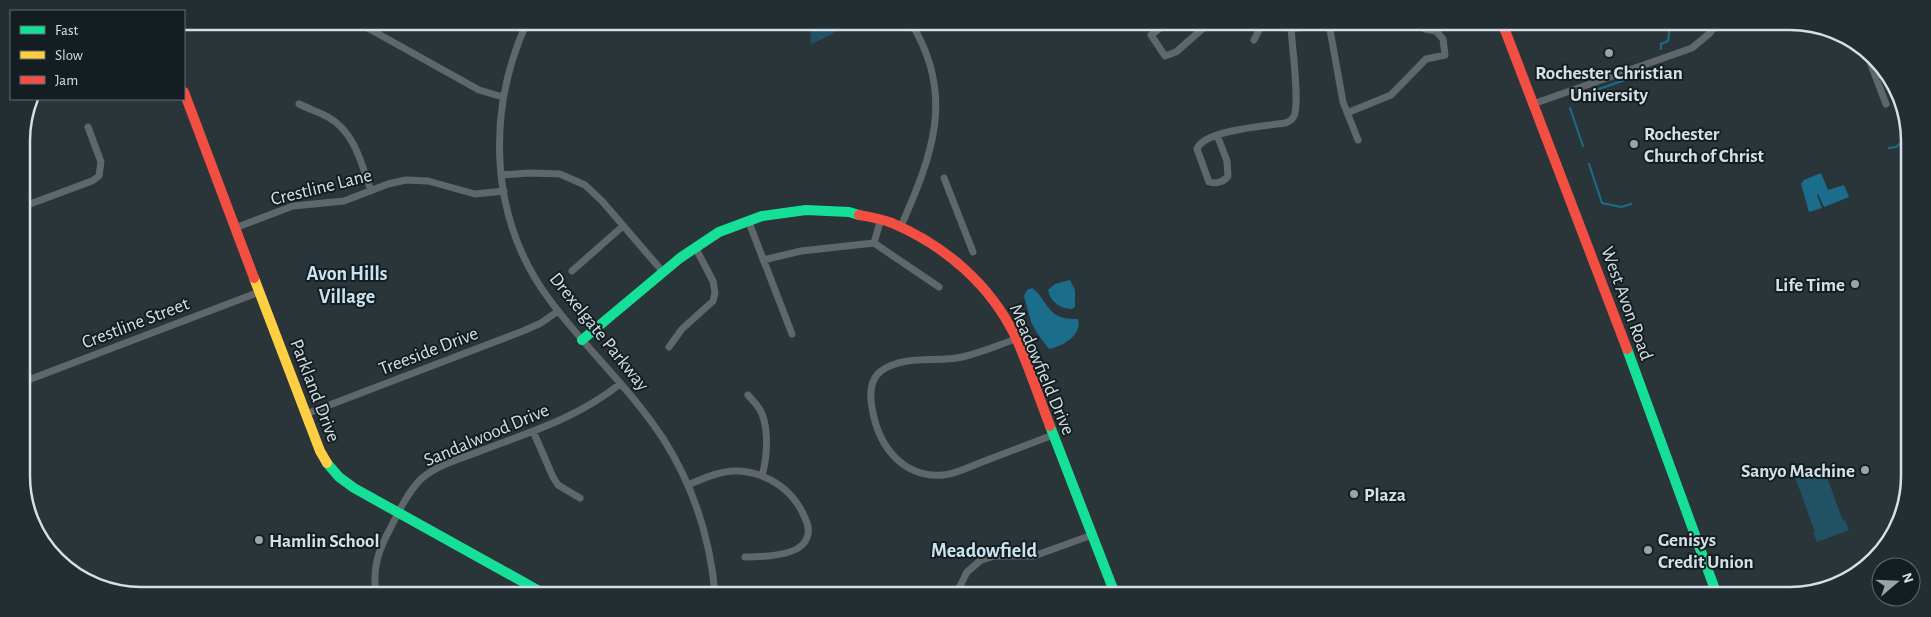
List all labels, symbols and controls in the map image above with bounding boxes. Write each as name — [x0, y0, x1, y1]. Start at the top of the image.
legend — [10, 10, 185, 100]
text: Fast — [55, 23, 79, 38]
marker: Rochester Christian University — [1603, 47, 1615, 59]
text: Slow — [55, 48, 83, 63]
place label: Rochester Christian University — [1535, 64, 1683, 105]
text: Jam — [55, 73, 78, 88]
place label: Rochester Church of Christ — [1644, 125, 1765, 166]
marker: Rochester Church of Christ — [1628, 138, 1640, 150]
street label: Crestline Lane — [269, 166, 374, 209]
street label: West Avon Road — [1597, 244, 1656, 363]
district label: Avon Hills Village — [307, 264, 388, 307]
street label: Drexelgate Parkway — [546, 269, 652, 395]
place label: Life Time — [1775, 276, 1845, 295]
marker: Life Time — [1849, 278, 1861, 290]
street label: Crestline Street — [79, 294, 192, 353]
street label: Meadowfield Drive — [1005, 301, 1078, 438]
street label: Treeside Drive — [376, 324, 481, 379]
street label: Parkland Drive — [286, 337, 343, 445]
street label: Sandalwood Drive — [421, 400, 552, 470]
place label: Sanyo Machine — [1741, 462, 1855, 481]
marker: Sanyo Machine — [1859, 464, 1871, 476]
place label: Plaza — [1364, 486, 1406, 505]
marker: Plaza — [1348, 488, 1360, 500]
place label: Genisys Credit Union — [1658, 531, 1754, 572]
place label: Hamlin School — [269, 532, 379, 551]
marker: Hamlin School — [253, 534, 265, 546]
district label: Meadowfield — [931, 541, 1037, 561]
marker: Genisys Credit Union — [1642, 544, 1654, 556]
north arrow — [1871, 557, 1921, 607]
text: N — [1899, 571, 1916, 585]

